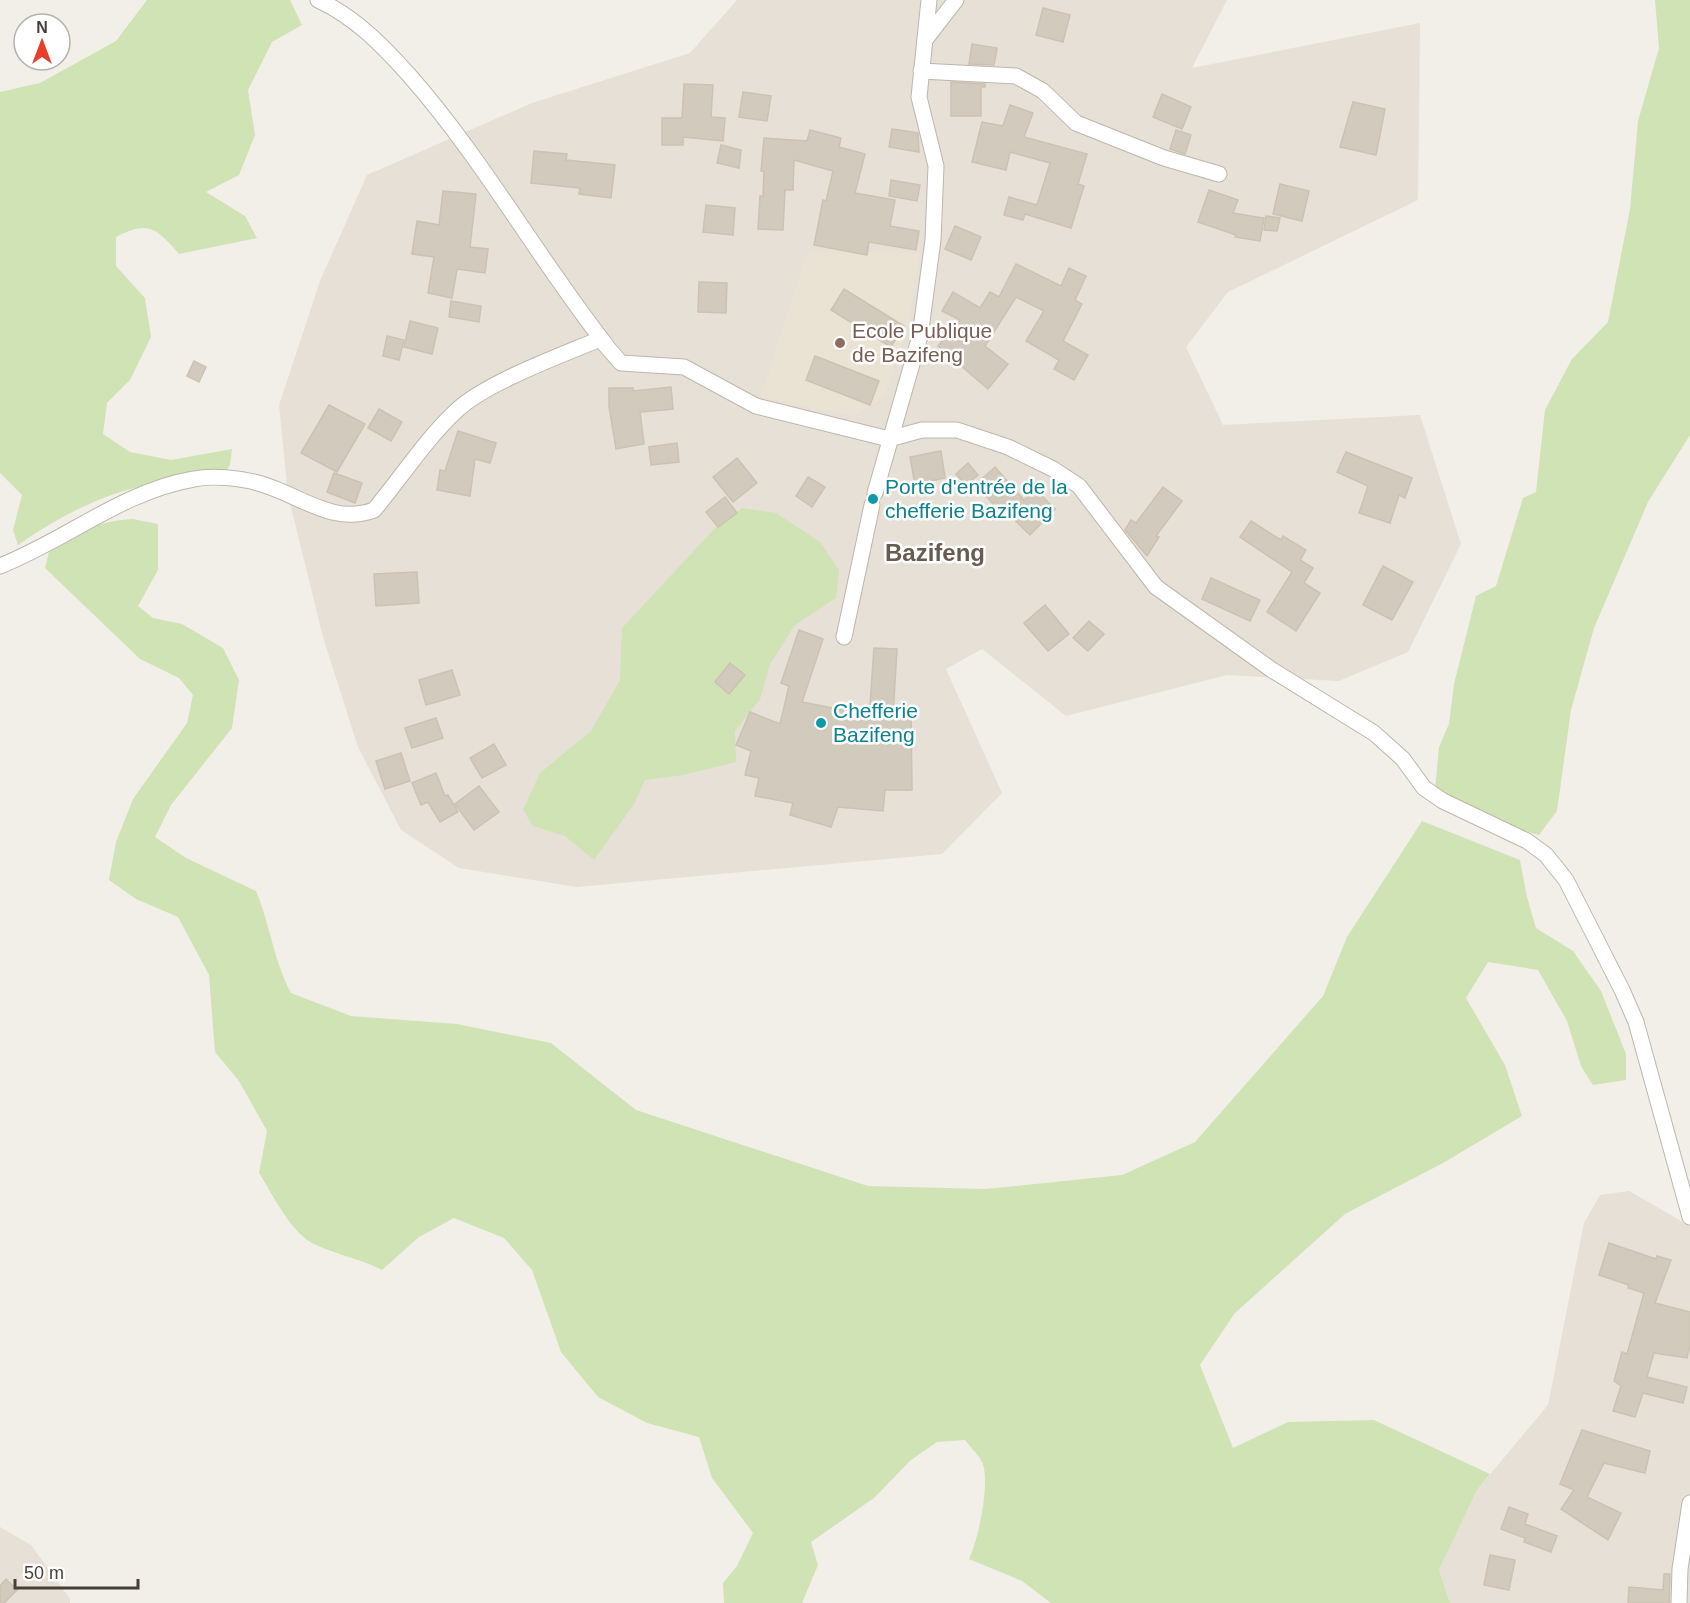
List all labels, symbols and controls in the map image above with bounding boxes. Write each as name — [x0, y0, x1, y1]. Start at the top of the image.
north arrow — [12, 12, 72, 72]
text: N — [36, 19, 48, 36]
place label: Ecole Publique de Bazifeng — [852, 319, 992, 366]
marker: Ecole Publique de Bazifeng — [833, 336, 847, 350]
place label: Porte d'entrée de la chefferie Bazifeng — [885, 475, 1068, 522]
marker: Porte d'entrée de la chefferie Bazifeng — [866, 492, 880, 506]
district label: Bazifeng — [885, 539, 985, 566]
place label: Chefferie Bazifeng — [833, 699, 918, 746]
marker: Chefferie Bazifeng — [814, 716, 828, 730]
scale bar — [15, 1552, 138, 1590]
text: 50 m — [24, 1563, 64, 1583]

